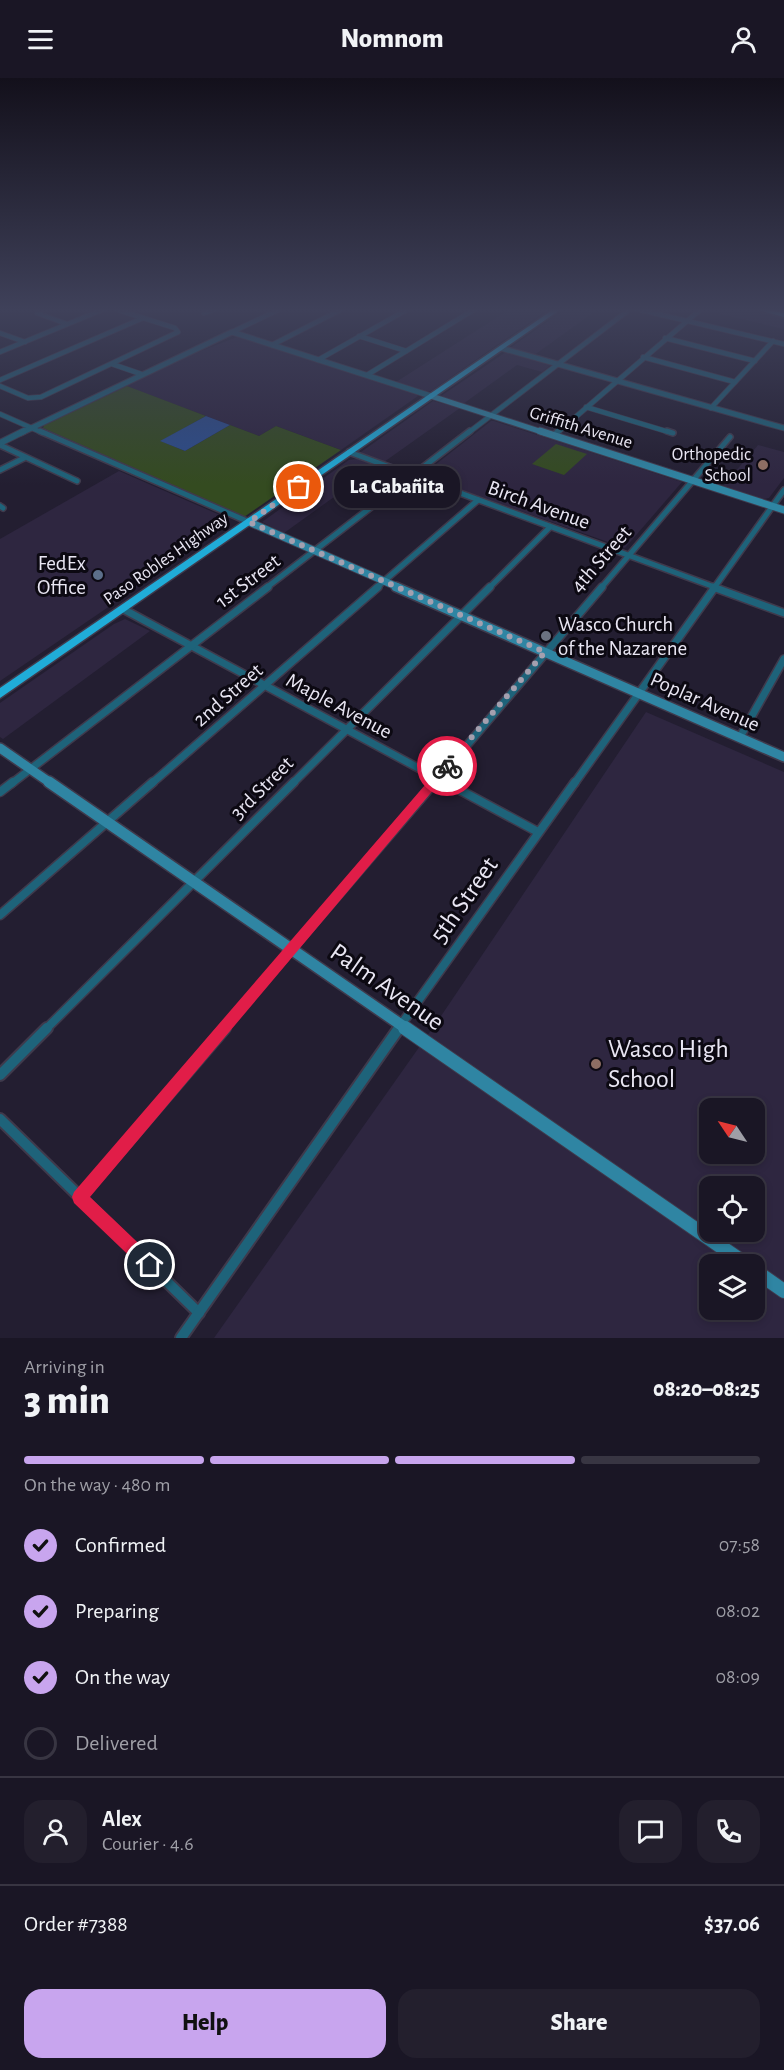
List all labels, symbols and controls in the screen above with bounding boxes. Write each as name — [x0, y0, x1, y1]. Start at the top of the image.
icon: menu — [24, 23, 57, 56]
icon: person — [727, 23, 760, 56]
text: Nomnom — [340, 25, 444, 52]
street label: Griffith Avenue — [527, 404, 635, 452]
place label: Orthopedic School — [672, 446, 751, 485]
marker: Orthopedic School — [756, 458, 770, 472]
pin — [273, 461, 324, 512]
callout: La Cabañita — [335, 466, 461, 508]
icon: bag — [282, 470, 315, 503]
text: La Cabañita — [350, 477, 444, 497]
street label: Birch Avenue — [485, 477, 593, 533]
street label: Paso Robles Highway — [100, 509, 232, 609]
street label: 4th Street — [567, 521, 636, 596]
street label: 1st Street — [212, 550, 284, 612]
place label: FedEx Office — [37, 553, 86, 598]
marker: FedEx Office — [91, 568, 105, 582]
place label: Wasco Church of the Nazarene — [558, 614, 687, 659]
marker: Wasco Church of the Nazarene — [539, 629, 553, 643]
street label: 2nd Street — [189, 659, 267, 731]
street label: Maple Avenue — [283, 669, 395, 743]
street label: Poplar Avenue — [647, 669, 763, 735]
courier — [417, 736, 477, 796]
icon: bike — [431, 750, 464, 783]
street label: 3rd Street — [227, 752, 298, 823]
street label: 5th Street — [425, 852, 503, 948]
street label: Palm Avenue — [325, 938, 449, 1036]
place label: Wasco High School — [608, 1036, 729, 1092]
marker: Wasco High School — [589, 1057, 603, 1071]
north arrow — [699, 1098, 765, 1164]
map controls — [699, 1098, 765, 1320]
button: locate — [699, 1176, 765, 1242]
pin — [124, 1239, 175, 1290]
icon: home — [133, 1248, 166, 1281]
button: layers — [699, 1254, 765, 1320]
text: Arriving in — [24, 1357, 105, 1377]
text: 08:20–08:25 — [653, 1378, 760, 1400]
text: 3 min — [24, 1382, 110, 1421]
text: On the way · 480 m — [24, 1475, 170, 1495]
icon: check — [24, 1529, 57, 1562]
text: Confirmed — [75, 1534, 166, 1556]
text: 07:58 — [719, 1535, 760, 1555]
icon: check — [24, 1595, 57, 1628]
text: Preparing — [75, 1600, 159, 1622]
text: 08:02 — [716, 1601, 760, 1621]
icon: check — [24, 1661, 57, 1694]
text: On the way — [75, 1666, 170, 1688]
text: 08:09 — [715, 1667, 760, 1687]
text: Delivered — [75, 1732, 158, 1754]
button: person — [24, 1800, 87, 1863]
button: chat — [619, 1800, 682, 1863]
button: phone — [697, 1800, 760, 1863]
text: Alex — [102, 1808, 142, 1830]
text: Courier · 4.6 — [102, 1834, 194, 1854]
text: Order #7388 — [24, 1913, 128, 1935]
text: $37.06 — [704, 1913, 760, 1935]
button: Help — [24, 1989, 386, 2058]
button: Share — [398, 1989, 760, 2058]

